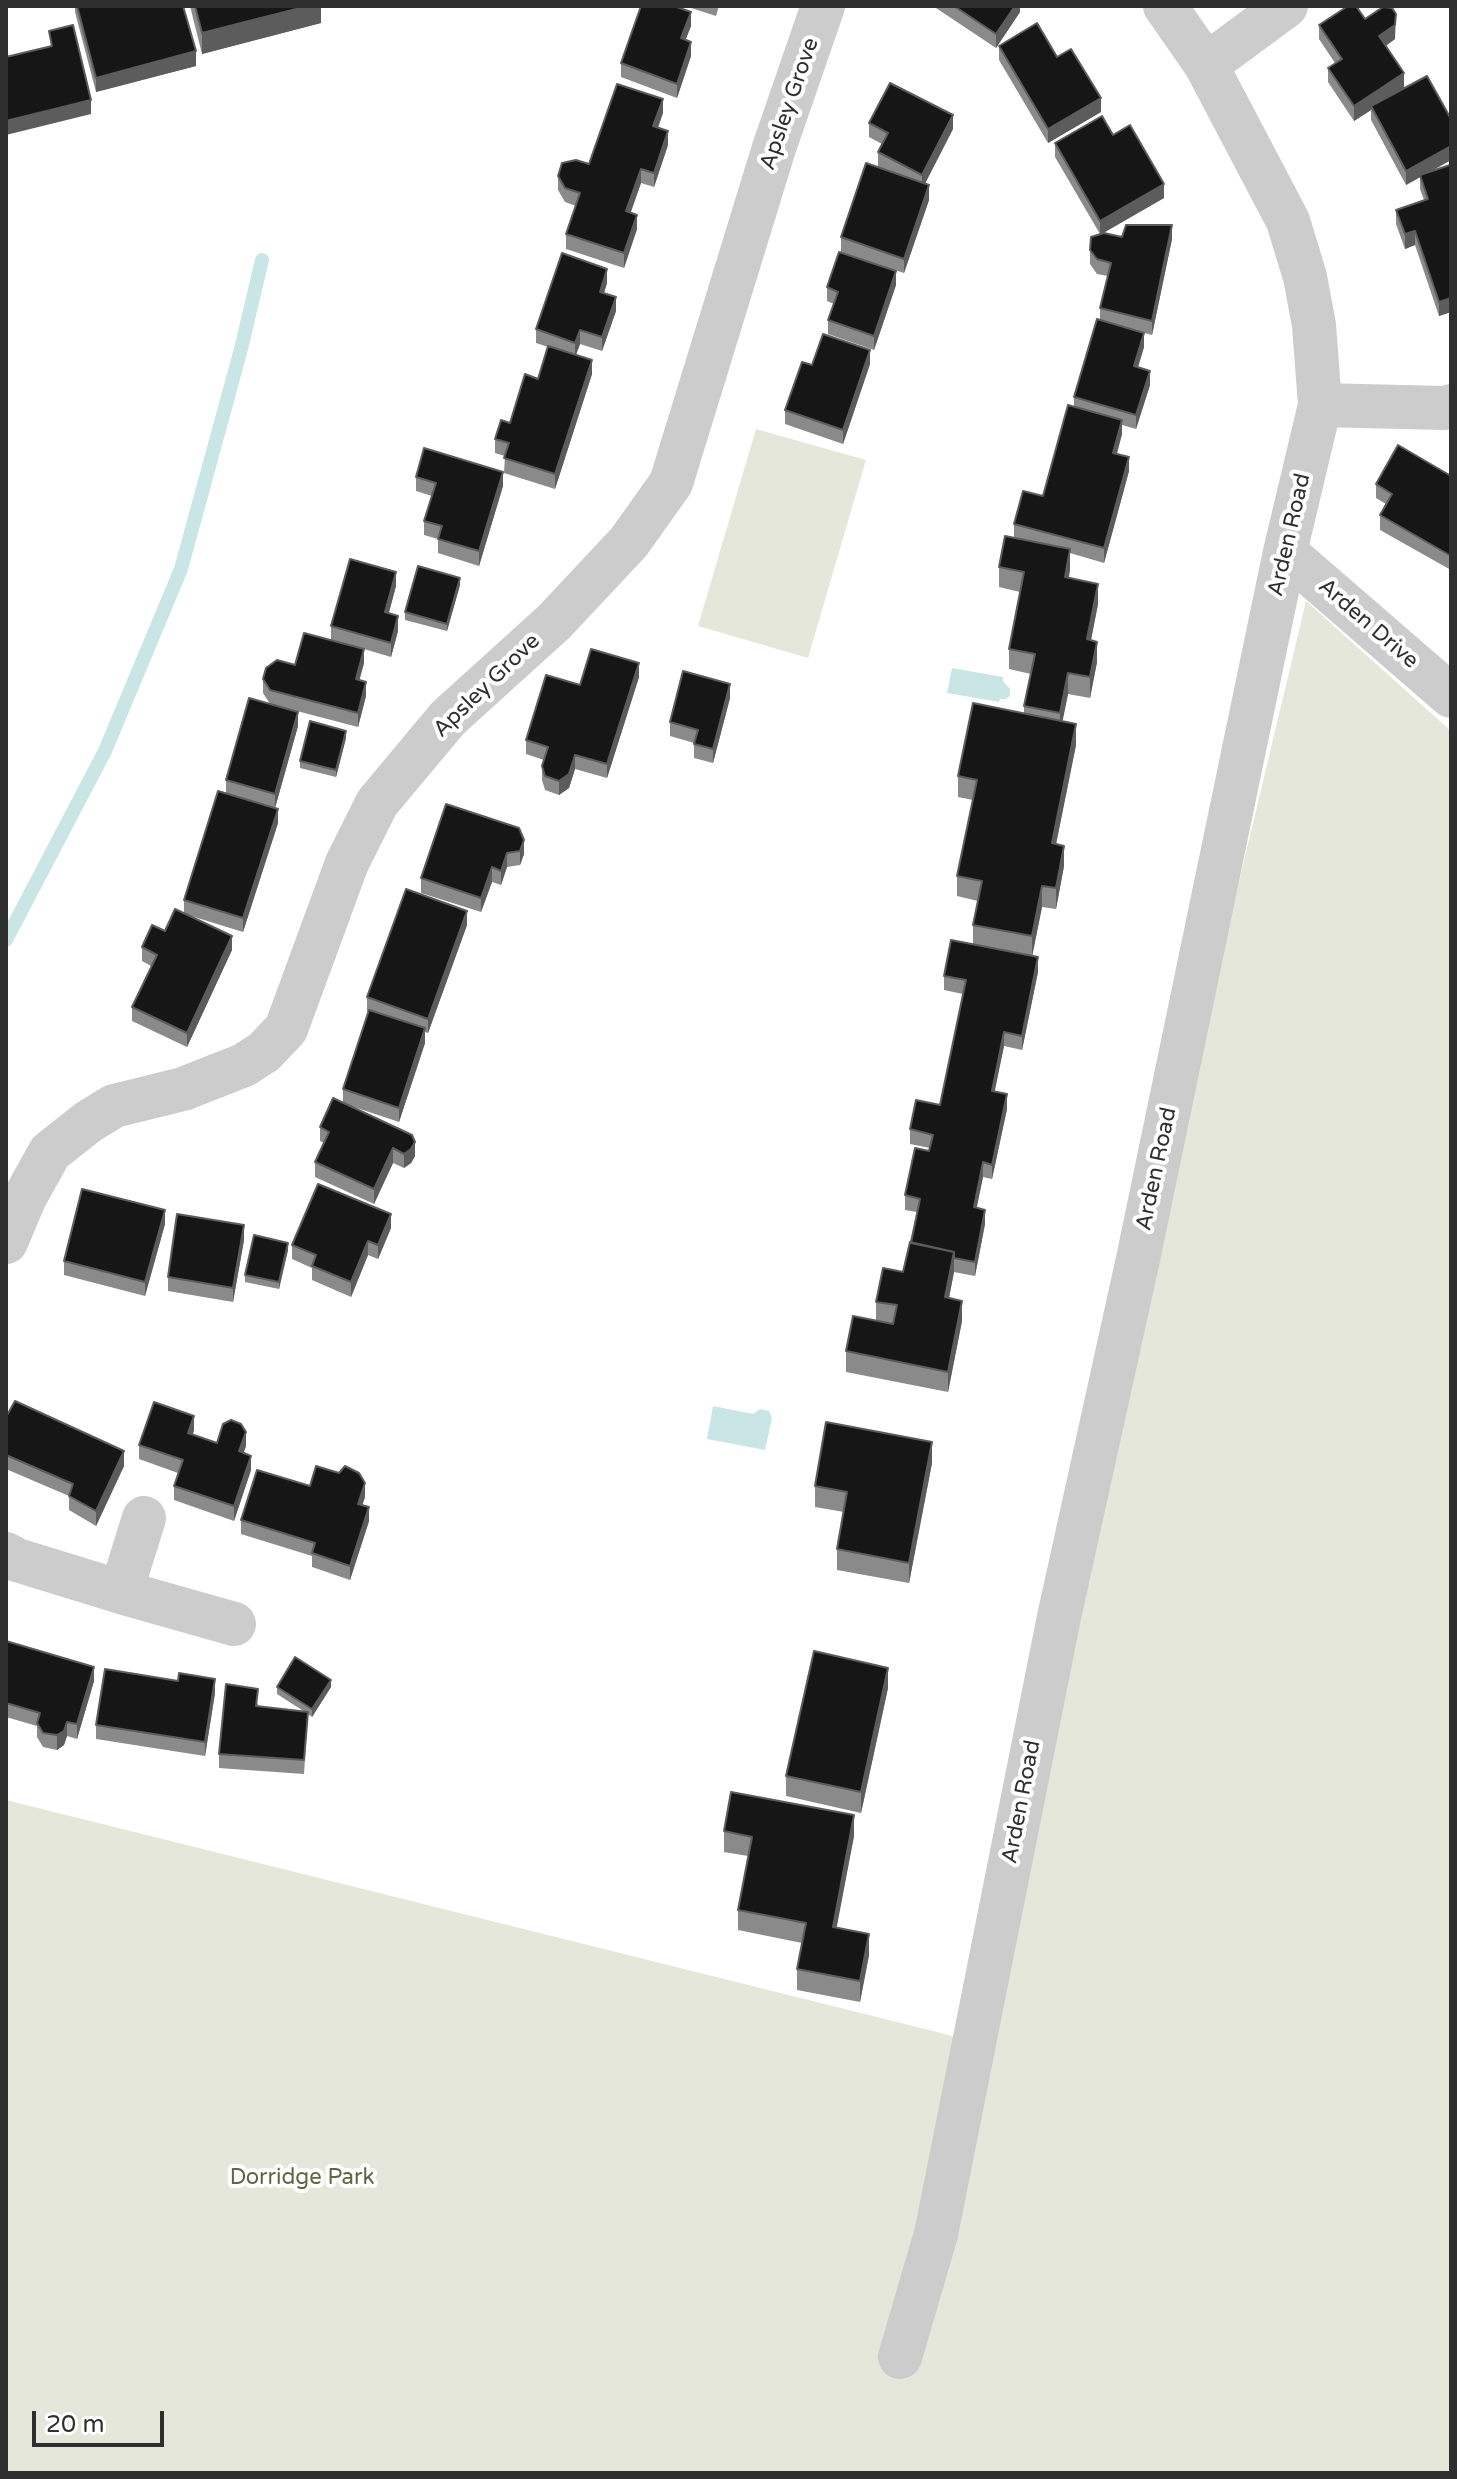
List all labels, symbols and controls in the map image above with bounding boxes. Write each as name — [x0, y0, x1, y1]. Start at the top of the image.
street label: Apsley Grove — [755, 34, 825, 174]
street label: Arden Road — [1263, 471, 1317, 599]
street label: Arden Drive — [1313, 573, 1423, 675]
street label: Apsley Grove — [428, 629, 546, 743]
street label: Arden Road — [1131, 1105, 1183, 1233]
street label: Arden Road — [997, 1738, 1047, 1866]
park label: Dorridge Park — [230, 2165, 374, 2191]
scale bar — [36, 2395, 168, 2445]
text: 20 m — [46, 2410, 104, 2439]

